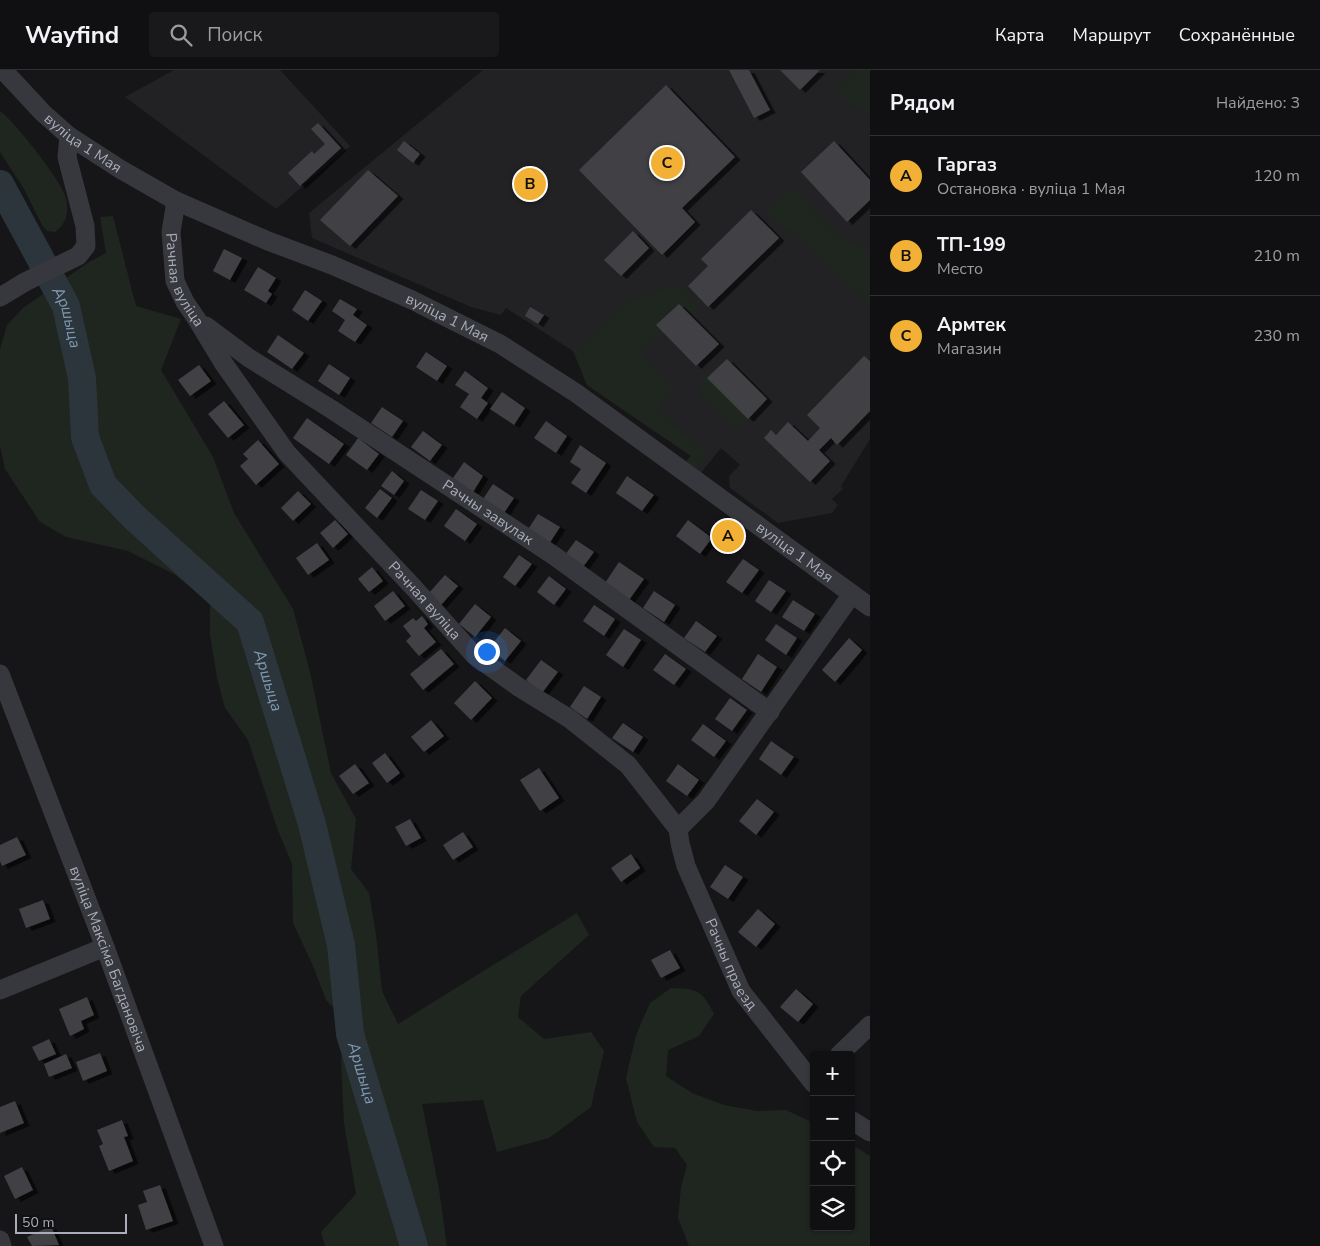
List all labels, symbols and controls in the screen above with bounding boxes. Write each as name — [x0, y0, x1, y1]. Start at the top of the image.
search box — [149, 12, 499, 57]
text: Wayfind — [25, 19, 119, 51]
icon: search — [167, 21, 195, 49]
text: Поиск — [207, 22, 262, 48]
text: Карта — [995, 23, 1045, 47]
text: Маршрут — [1073, 23, 1151, 47]
text: Сохранённые — [1179, 23, 1295, 47]
text: Рядом — [890, 89, 955, 117]
text: Найдено: 3 — [1216, 92, 1300, 114]
street label: вуліца 1 Мая — [40, 109, 126, 177]
pin: C — [651, 144, 683, 182]
text: Гаргаз — [937, 152, 997, 178]
pin: B — [514, 165, 546, 203]
text: A — [900, 165, 912, 187]
text: 120 m — [1253, 165, 1300, 187]
text: Остановка · вуліца 1 Мая — [937, 178, 1125, 200]
street label: Рачная вуліца — [161, 232, 209, 330]
text: ТП-199 — [937, 232, 1006, 258]
text: B — [900, 245, 912, 267]
text: 210 m — [1253, 245, 1300, 267]
text: Место — [937, 258, 983, 280]
water label: Аршыца — [46, 282, 86, 351]
street label: вуліца 1 Мая — [402, 288, 492, 347]
text: Армтек — [937, 312, 1006, 338]
text: C — [901, 325, 911, 347]
text: 230 m — [1253, 325, 1300, 347]
text: Магазин — [937, 338, 1002, 360]
street label: Рачны завулак — [439, 475, 537, 550]
pin: A — [712, 517, 744, 555]
street label: вуліца 1 Мая — [752, 517, 837, 587]
street label: Рачная вуліца — [384, 557, 466, 644]
your location — [474, 639, 500, 665]
water label: Аршыца — [248, 646, 288, 714]
street label: вуліца Максіма Багдановіча — [65, 863, 152, 1055]
street label: Рачны праезд — [700, 915, 762, 1014]
water label: Аршыца — [342, 1039, 382, 1107]
map controls — [810, 1051, 855, 1231]
button: + — [810, 1051, 855, 1096]
button: − — [810, 1096, 855, 1141]
button: locate — [810, 1141, 855, 1186]
button: layers — [810, 1186, 855, 1231]
scale bar — [15, 1211, 128, 1234]
text: 50 m — [22, 1213, 54, 1232]

